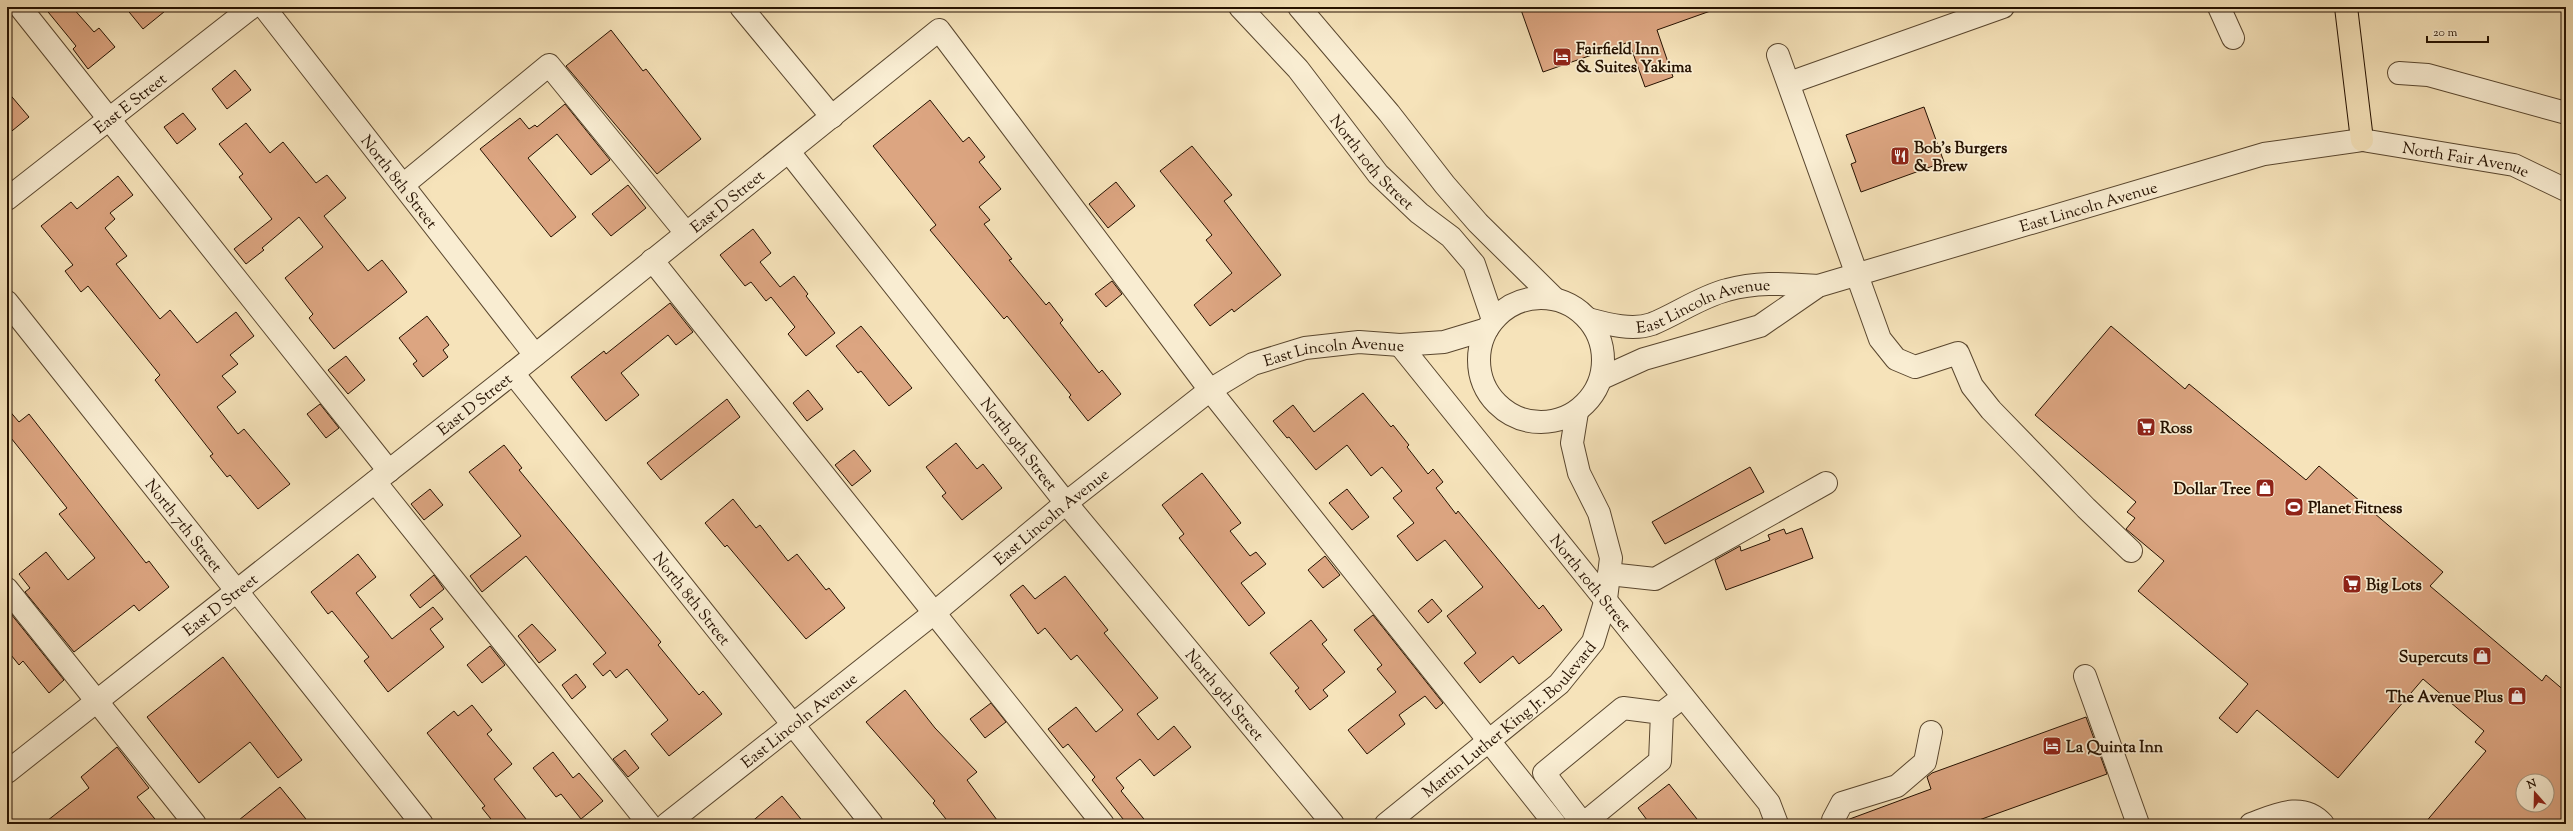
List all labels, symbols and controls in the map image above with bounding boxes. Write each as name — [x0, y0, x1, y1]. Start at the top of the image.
scale bar — [2427, 18, 2488, 44]
text: 20 m — [2433, 24, 2458, 42]
place label: Fairfield Inn & Suites Yakima — [1576, 39, 1693, 80]
hotel icon: Fairfield Inn & Suites Yakima — [1551, 46, 1573, 68]
street label: East E Street — [90, 69, 173, 141]
street label: North 10th Street — [1323, 111, 1418, 217]
street label: North 8th Street — [354, 131, 442, 235]
place label: Bob's Burgers & Brew — [1914, 138, 2007, 179]
street label: North Fair Avenue — [2400, 138, 2533, 185]
restaurant icon: Bob's Burgers & Brew — [1889, 145, 1911, 167]
street label: East D Street — [686, 165, 771, 240]
street label: East Lincoln Avenue — [2017, 177, 2161, 240]
street label: East Lincoln Avenue — [1635, 275, 1771, 341]
street label: East Lincoln Avenue — [1261, 333, 1405, 374]
street label: East D Street — [433, 368, 519, 442]
street label: North 9th Street — [973, 394, 1062, 497]
supermarket icon: Ross — [2135, 416, 2157, 438]
place label: Ross — [2160, 418, 2192, 441]
street label: East Lincoln Avenue — [990, 464, 1115, 572]
street label: North 7th Street — [138, 475, 227, 579]
shop icon: Dollar Tree — [2254, 477, 2276, 499]
place label: Dollar Tree — [2173, 479, 2252, 502]
sports icon: Planet Fitness — [2283, 496, 2305, 518]
place label: Planet Fitness — [2308, 498, 2402, 521]
street label: North 10th Street — [1543, 531, 1636, 638]
street label: North 8th Street — [646, 548, 735, 652]
street label: East D Street — [179, 569, 264, 643]
supermarket icon: Big Lots — [2341, 573, 2363, 595]
place label: Big Lots — [2366, 575, 2422, 598]
street label: Martin Luther King Jr. Boulevard — [1418, 638, 1603, 804]
street label: North 9th Street — [1178, 645, 1269, 747]
shop icon: Supercuts — [2471, 645, 2493, 667]
place label: Supercuts — [2399, 647, 2468, 670]
street label: East Lincoln Avenue — [737, 669, 863, 775]
shop icon: The Avenue Plus — [2506, 685, 2528, 707]
place label: The Avenue Plus — [2386, 687, 2503, 710]
hotel icon: La Quinta Inn — [2041, 735, 2063, 757]
place label: La Quinta Inn — [2066, 737, 2164, 760]
north arrow — [2515, 773, 2555, 813]
text: N — [2524, 775, 2539, 794]

